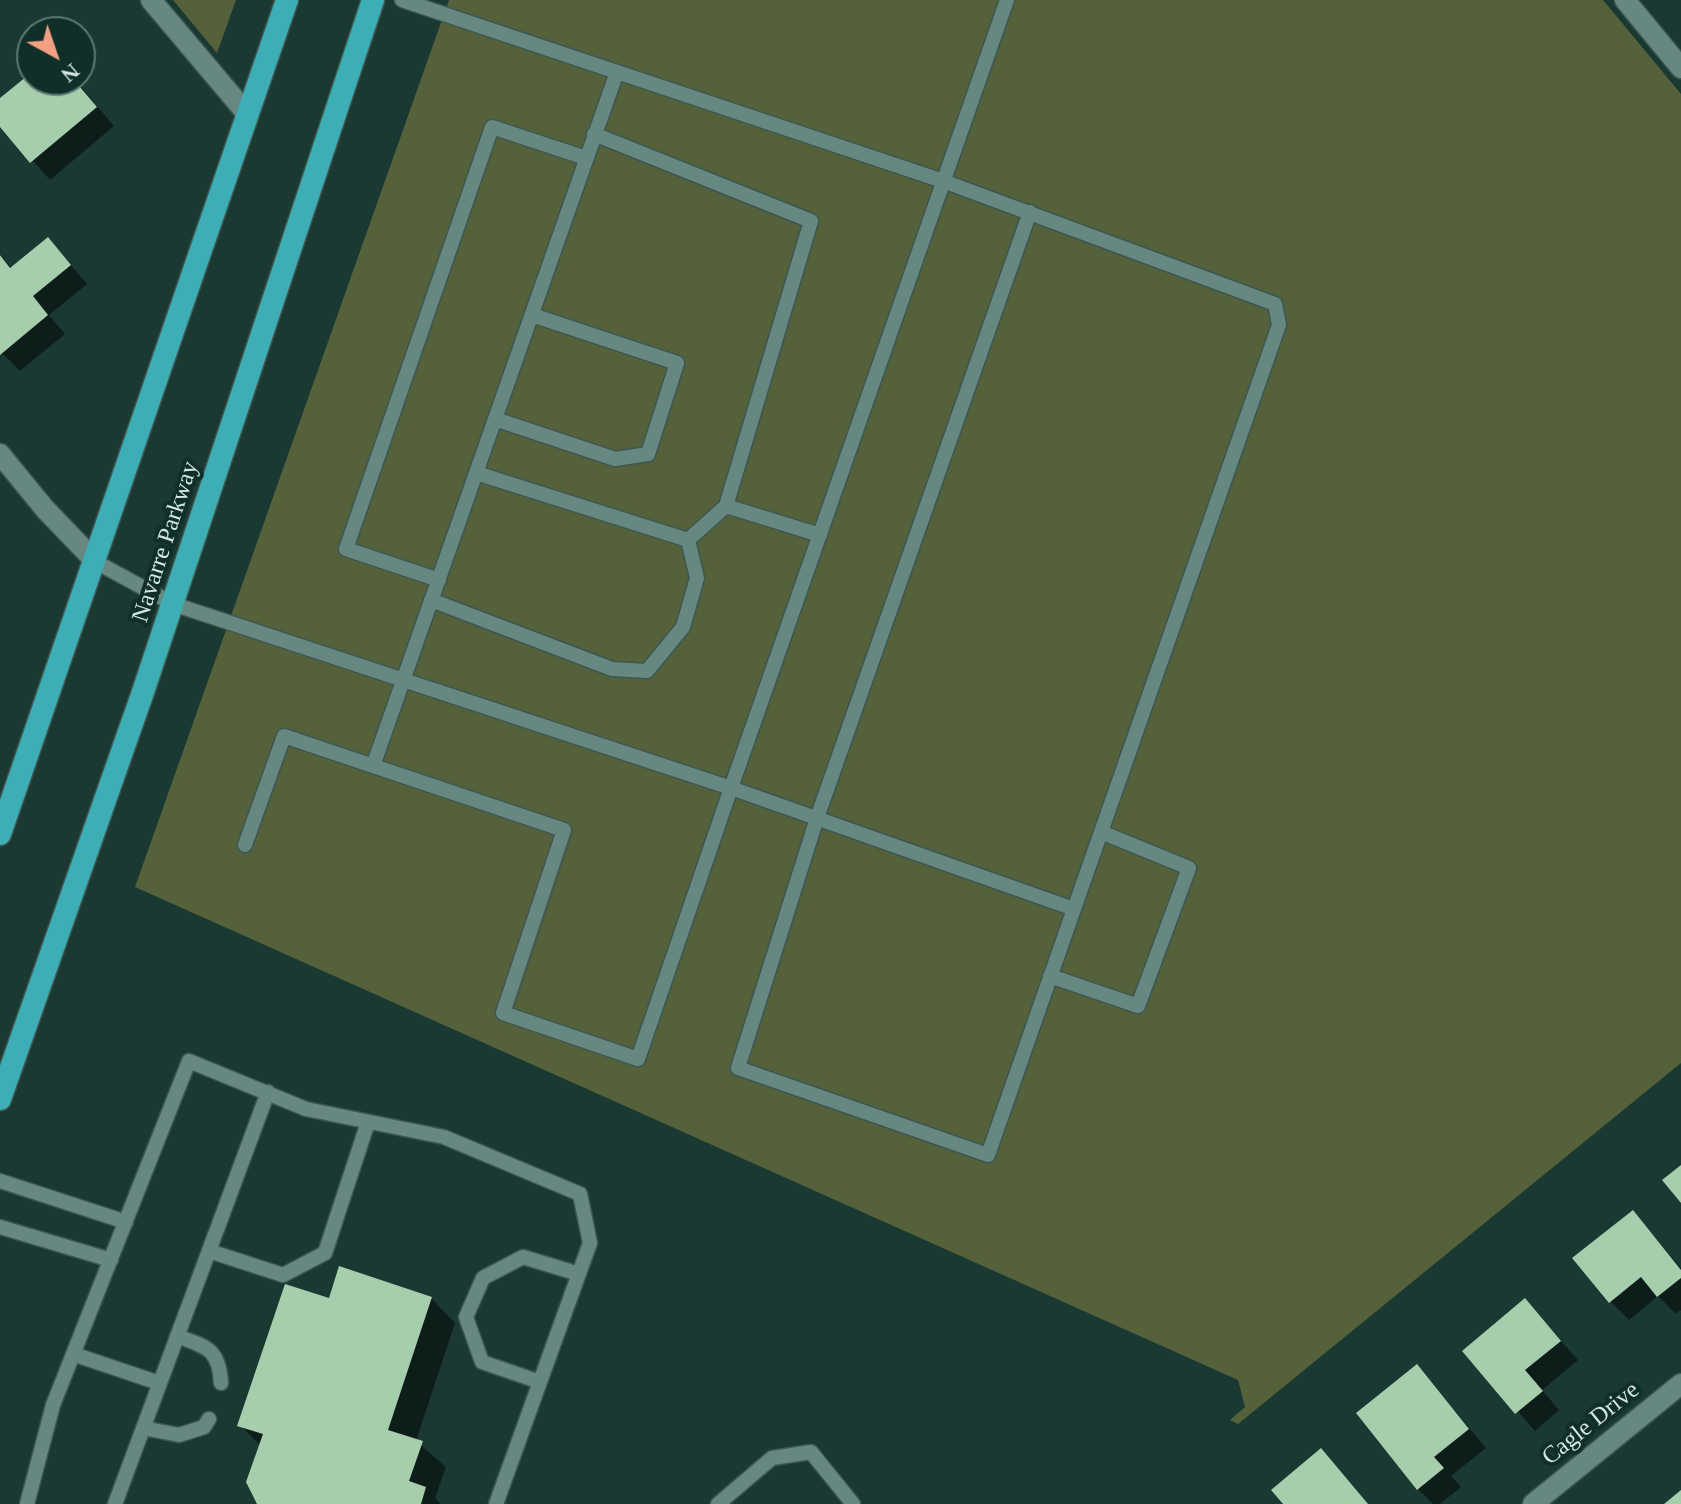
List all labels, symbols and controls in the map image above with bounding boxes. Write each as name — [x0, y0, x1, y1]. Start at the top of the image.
north arrow — [16, 16, 96, 96]
text: N — [56, 59, 85, 88]
street label: Navarre Parkway — [126, 458, 206, 626]
street label: Cagle Drive — [1537, 1376, 1645, 1472]

